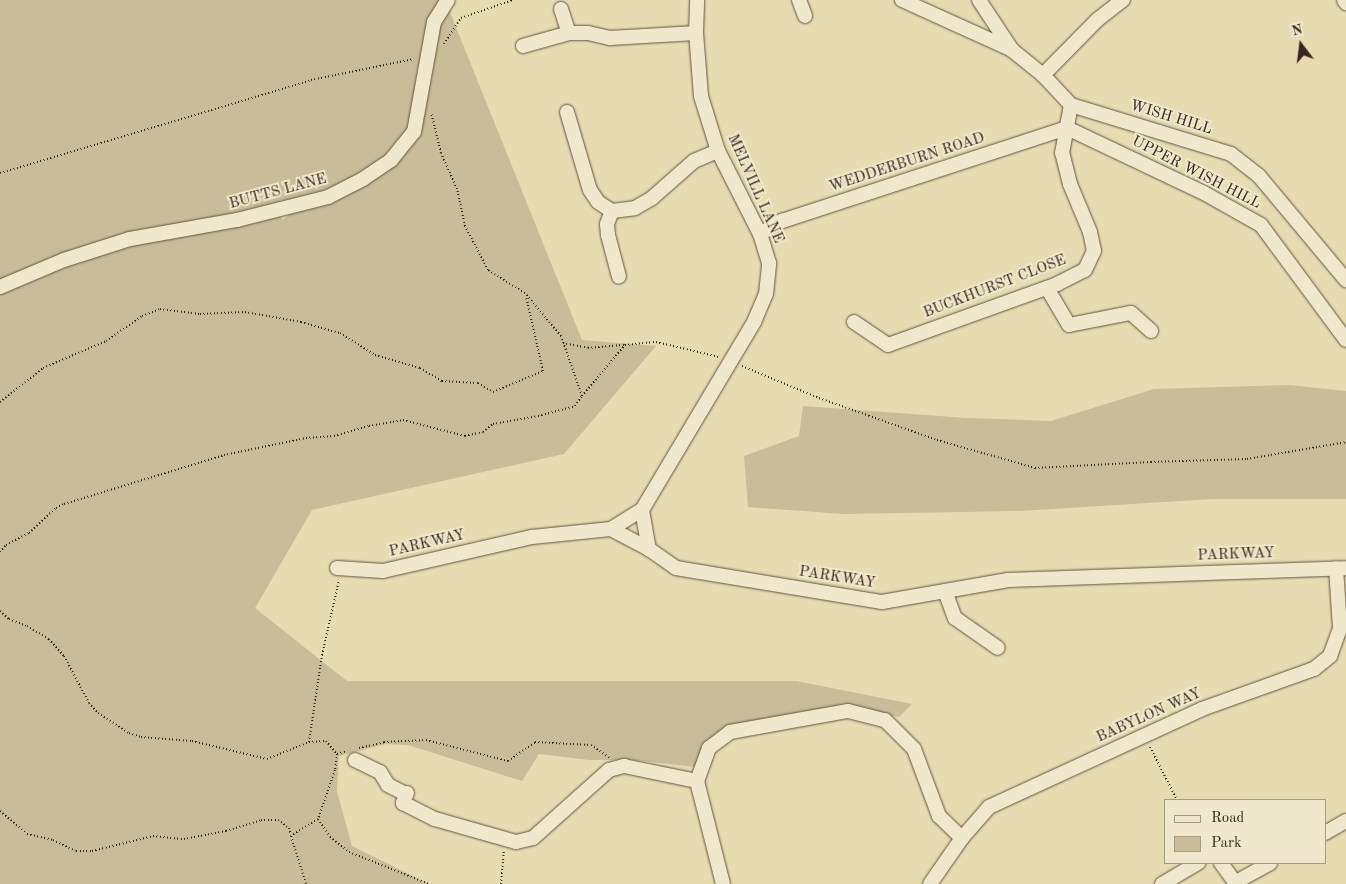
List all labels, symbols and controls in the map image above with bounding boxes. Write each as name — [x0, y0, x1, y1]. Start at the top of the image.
north arrow — [1276, 20, 1326, 70]
text: N — [1290, 22, 1304, 39]
street label: WISH HILL — [1128, 97, 1214, 139]
street label: WEDDERBURN ROAD — [827, 129, 987, 197]
street label: MELVILL LANE — [723, 132, 787, 246]
street label: UPPER WISH HILL — [1128, 133, 1264, 213]
street label: BUTTS LANE — [227, 170, 329, 214]
street label: BUCKHURST CLOSE — [921, 251, 1069, 323]
street label: PARKWAY — [387, 527, 467, 561]
street label: PARKWAY — [1197, 545, 1275, 565]
street label: PARKWAY — [798, 563, 876, 593]
street label: BABYLON WAY — [1094, 685, 1204, 747]
legend — [1164, 799, 1326, 864]
text: Road — [1211, 811, 1244, 826]
text: Park — [1211, 836, 1242, 851]

